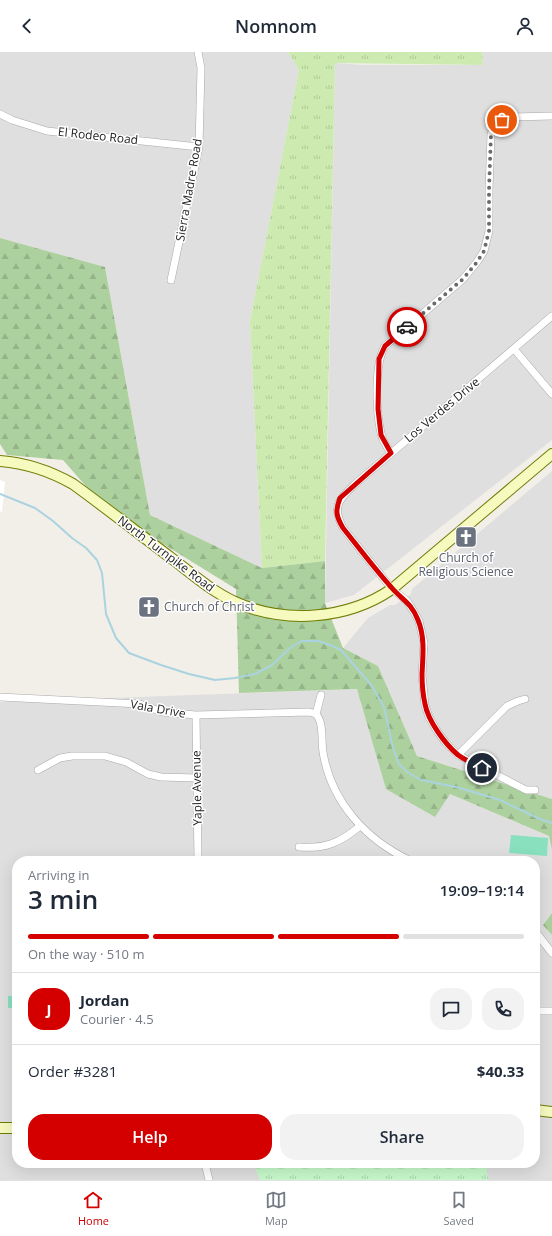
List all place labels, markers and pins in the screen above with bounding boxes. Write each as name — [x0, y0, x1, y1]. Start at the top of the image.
pin — [485, 103, 519, 137]
church icon: Church of Religious Science — [453, 524, 479, 550]
place label: Church of Religious Science — [418, 549, 514, 580]
church icon: Church of Christ — [136, 594, 162, 620]
place label: Church of Christ — [164, 598, 255, 615]
pin — [465, 751, 499, 785]

